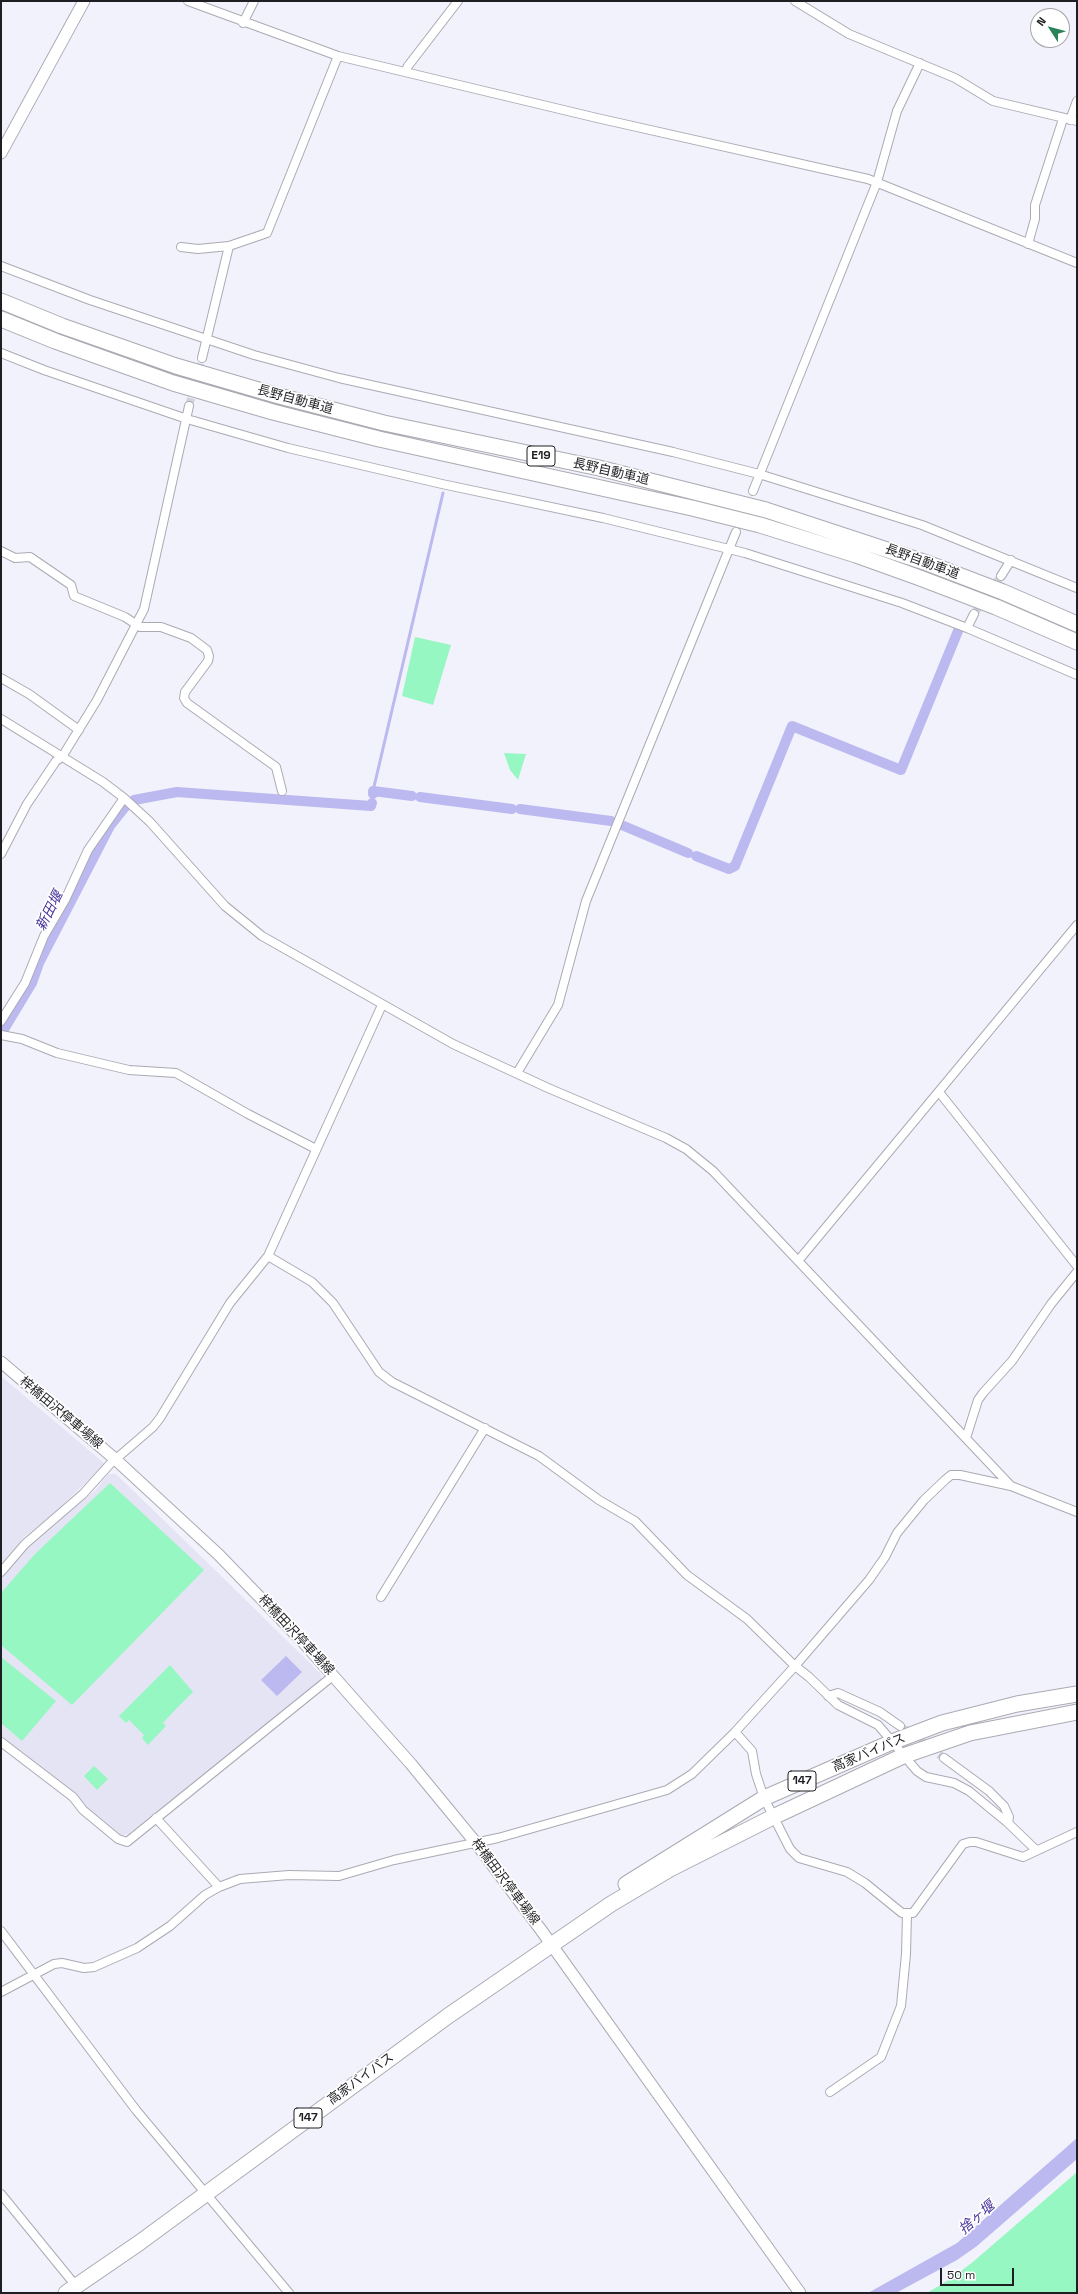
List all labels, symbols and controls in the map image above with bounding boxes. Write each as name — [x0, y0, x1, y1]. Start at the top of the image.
north arrow — [1030, 8, 1070, 48]
text: N — [1033, 14, 1049, 29]
street label: 長野自動車道 — [255, 382, 335, 418]
road number: E19 — [527, 446, 555, 466]
street label: 長野自動車道 — [571, 456, 651, 488]
street label: 長野自動車道 — [883, 541, 961, 583]
water label: 新田堰 — [33, 888, 67, 934]
street label: 梓橋田沢停車場線 — [16, 1374, 106, 1452]
street label: 梓橋田沢停車場線 — [255, 1592, 337, 1678]
street label: 高家バイパス — [830, 1731, 908, 1775]
road number: 147 — [788, 1771, 816, 1791]
street label: 梓橋田沢停車場線 — [467, 1836, 543, 1928]
street label: 高家バイパス — [325, 2050, 397, 2108]
road number: 147 — [294, 2108, 322, 2128]
water label: 捨ヶ堰 — [956, 2198, 998, 2238]
scale bar — [942, 2260, 1016, 2286]
text: 50 m — [947, 2267, 975, 2283]

